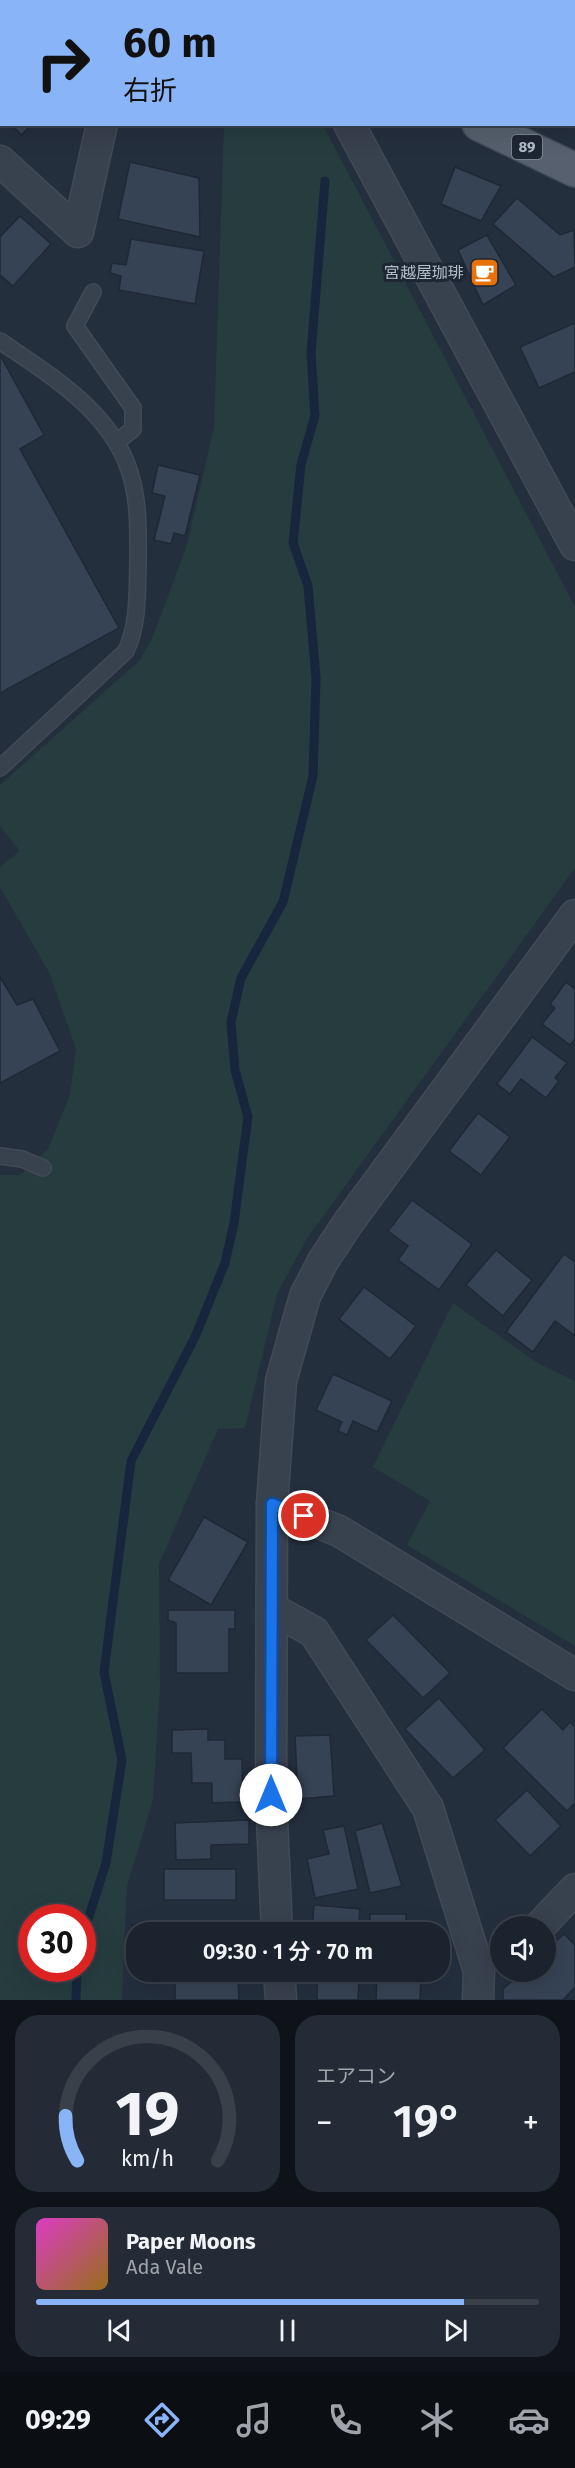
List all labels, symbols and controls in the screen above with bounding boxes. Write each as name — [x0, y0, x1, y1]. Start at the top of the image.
text: 60 m — [123, 18, 217, 68]
icon: right — [24, 24, 102, 102]
text: 右折 — [123, 75, 177, 107]
road number: 89 — [512, 135, 542, 159]
cafe icon: 宮越屋珈琲 — [469, 256, 501, 288]
place label: 宮越屋珈琲 — [384, 263, 464, 282]
pin — [278, 1490, 329, 1541]
icon: arrive — [287, 1499, 320, 1532]
position arrow — [239, 1763, 303, 1827]
speed limit sign: 30 — [18, 1904, 96, 1982]
map controls — [490, 1916, 556, 1982]
button: sound — [490, 1916, 556, 1982]
text: 09:30 · 1 分 · 70 m — [203, 1938, 373, 1965]
text: エアコン — [316, 2064, 396, 2088]
text: 19 — [116, 2077, 179, 2152]
text: 19° — [393, 2095, 462, 2149]
text: − — [316, 2103, 333, 2143]
text: + — [523, 2103, 539, 2143]
text: km/h — [121, 2146, 174, 2172]
text: Paper Moons — [126, 2228, 256, 2255]
text: Ada Vale — [126, 2255, 203, 2279]
icon: previous — [103, 2314, 136, 2347]
icon: pause — [271, 2314, 304, 2347]
icon: next — [439, 2314, 472, 2347]
icon: directions — [141, 2399, 183, 2441]
icon: music — [233, 2399, 275, 2441]
icon: phone — [324, 2399, 366, 2441]
icon: climate — [416, 2399, 458, 2441]
icon: car — [508, 2399, 550, 2441]
text: 09:29 — [25, 2404, 91, 2436]

